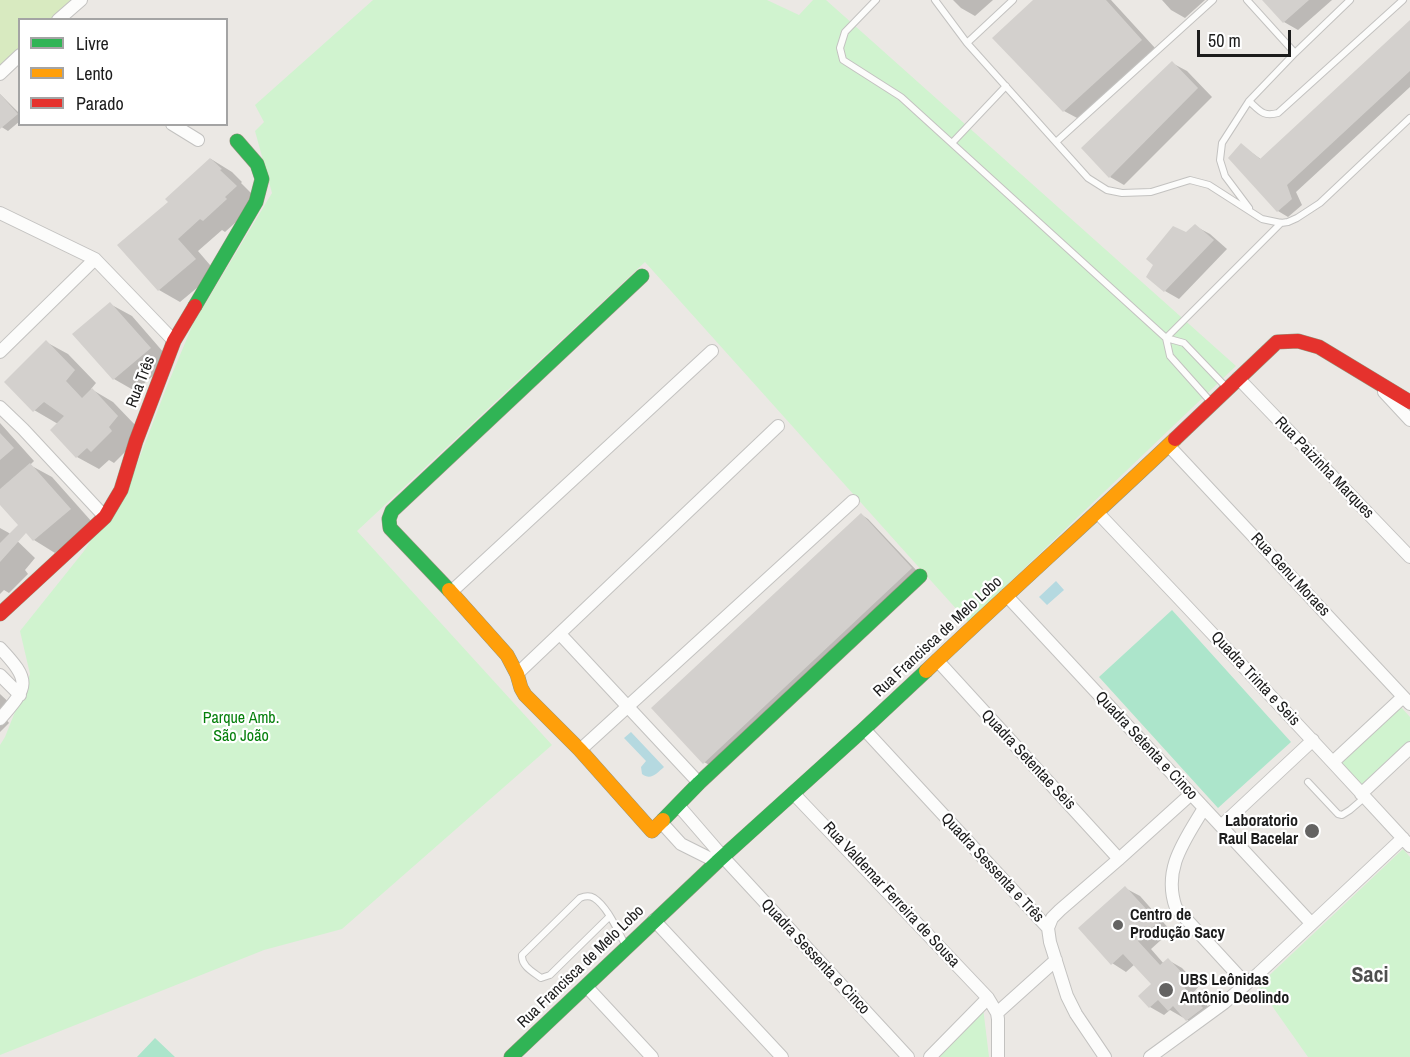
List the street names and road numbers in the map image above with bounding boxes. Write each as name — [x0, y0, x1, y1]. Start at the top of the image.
street label: Rua Três — [122, 354, 160, 410]
street label: Rua Paizinha Marques — [1270, 413, 1378, 523]
street label: Rua Genu Moraes — [1246, 529, 1334, 621]
street label: Rua Francisca de Melo Lobo — [870, 573, 1006, 701]
street label: Quadra Trinta e Seis — [1206, 628, 1304, 730]
street label: Quadra Setenta e Cinco — [1091, 688, 1201, 804]
street label: Quadra Setentae Seis — [977, 706, 1079, 814]
street label: Quadra Sessenta e Três — [936, 809, 1048, 927]
street label: Rua Valdemar Ferreira de Sousa — [819, 818, 963, 972]
street label: Quadra Sessenta e Cinco — [756, 895, 874, 1019]
street label: Rua Francisca de Melo Lobo — [514, 902, 648, 1032]

